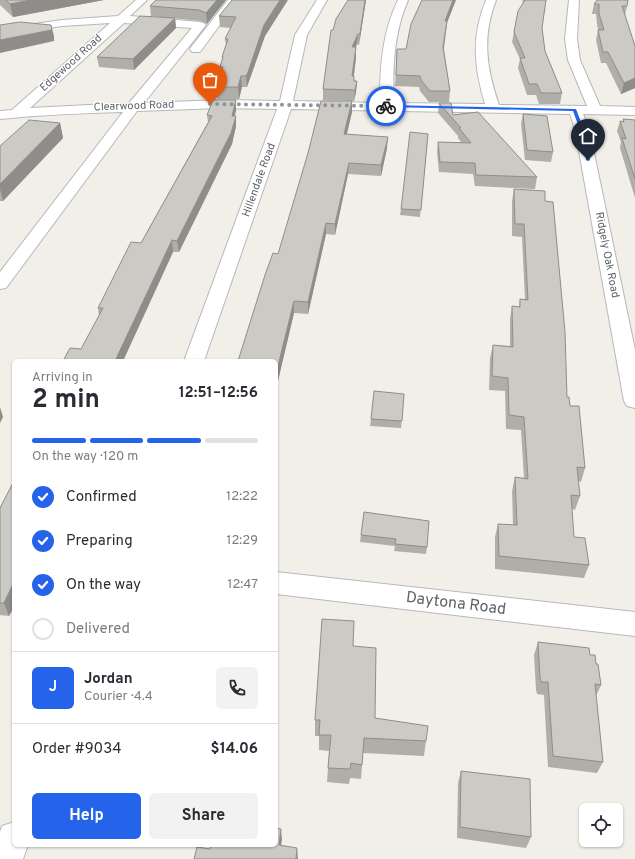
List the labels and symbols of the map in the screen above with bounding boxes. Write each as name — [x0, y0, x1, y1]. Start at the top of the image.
street label: Edgewood Road — [37, 31, 105, 95]
pin — [193, 63, 227, 104]
courier — [366, 86, 406, 126]
street label: Clearwood Road — [93, 98, 175, 114]
pin — [571, 119, 605, 160]
street label: Hillendale Road — [239, 141, 279, 219]
street label: Ridgely Oak Road — [592, 211, 622, 299]
street label: Daytona Road — [405, 588, 507, 620]

